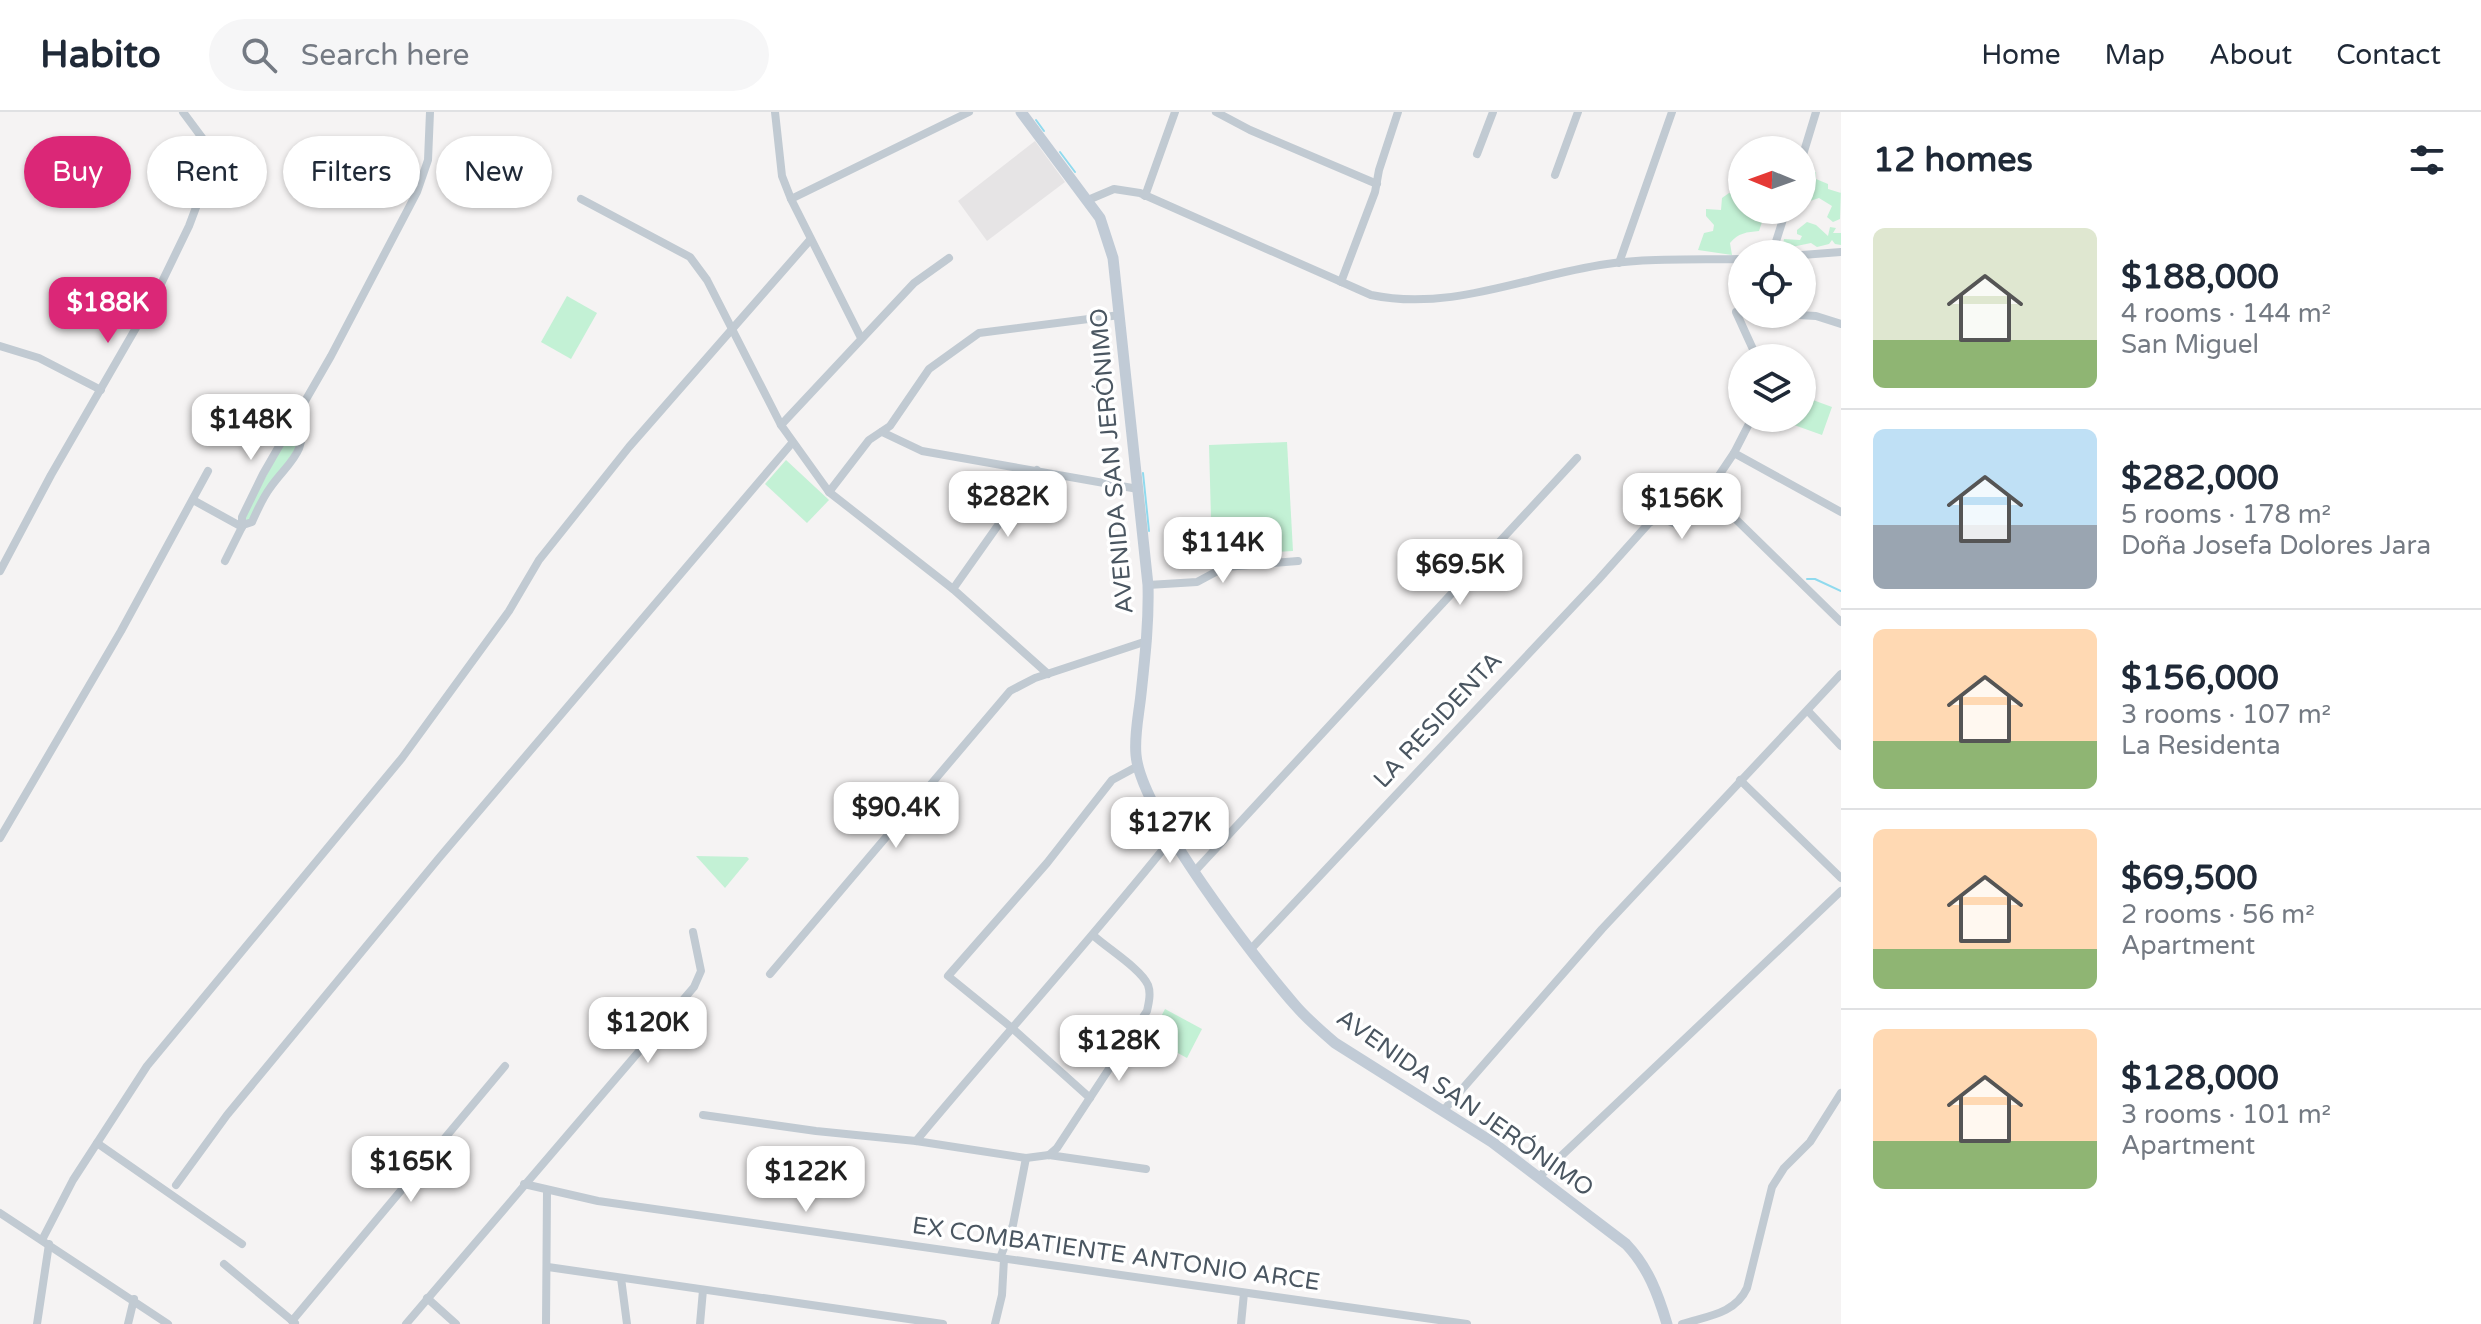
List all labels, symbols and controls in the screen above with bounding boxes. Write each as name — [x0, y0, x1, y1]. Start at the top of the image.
search box — [209, 19, 769, 91]
text: Habito — [40, 32, 161, 78]
icon: search — [237, 33, 281, 77]
text: Search here — [301, 37, 470, 74]
text: Home — [1981, 38, 2061, 72]
text: Map — [2105, 38, 2165, 72]
text: About — [2209, 38, 2292, 72]
text: Contact — [2336, 38, 2441, 72]
chip: Buy — [24, 136, 131, 208]
chip: Rent — [147, 136, 267, 208]
chip: Filters — [283, 136, 420, 208]
chip: New — [436, 136, 552, 208]
north arrow — [1728, 136, 1816, 224]
map controls — [1728, 136, 1816, 432]
icon: filters — [2405, 138, 2449, 182]
text: 12 homes — [1873, 140, 2033, 181]
button: locate — [1728, 240, 1816, 328]
text: $188,000 — [2121, 257, 2279, 298]
icon: home — [1937, 260, 2033, 356]
pin: $188K — [52, 277, 164, 345]
text: $188K — [67, 287, 149, 318]
text: 4 rooms · 144 m² — [2121, 298, 2331, 329]
street label: AVENIDA SAN JERÓNIMO — [1083, 307, 1140, 615]
text: San Miguel — [2121, 329, 2259, 360]
button: layers — [1728, 344, 1816, 432]
pin: $148K — [195, 394, 307, 462]
text: $148K — [210, 404, 292, 435]
text: $282,000 — [2121, 458, 2279, 499]
icon: home — [1937, 461, 2033, 557]
pin: $282K — [952, 471, 1064, 539]
pin: $156K — [1626, 473, 1738, 541]
text: $282K — [967, 481, 1049, 512]
text: $156K — [1641, 483, 1723, 514]
text: 5 rooms · 178 m² — [2121, 499, 2331, 530]
pin: $114K — [1167, 517, 1279, 585]
text: $114K — [1182, 527, 1264, 558]
text: Doña Josefa Dolores Jara — [2121, 530, 2431, 561]
pin: $69.5K — [1395, 539, 1525, 607]
text: $69.5K — [1415, 549, 1505, 580]
street label: LA RESIDENTA — [1368, 646, 1508, 794]
text: $156,000 — [2121, 658, 2279, 699]
icon: home — [1937, 661, 2033, 757]
text: 3 rooms · 107 m² — [2121, 699, 2331, 730]
text: La Residenta — [2121, 730, 2281, 761]
pin: $90.4K — [831, 782, 961, 850]
text: $90.4K — [852, 792, 940, 823]
pin: $127K — [1114, 797, 1226, 865]
text: $127K — [1129, 807, 1211, 838]
text: $69,500 — [2121, 858, 2258, 899]
icon: home — [1937, 861, 2033, 957]
text: 2 rooms · 56 m² — [2121, 899, 2315, 930]
text: Apartment — [2121, 930, 2255, 961]
pin: $120K — [592, 997, 704, 1065]
street label: AVENIDA SAN JERÓNIMO — [1331, 1002, 1600, 1203]
text: $120K — [607, 1007, 689, 1038]
pin: $128K — [1063, 1015, 1175, 1083]
text: $128K — [1078, 1025, 1160, 1056]
text: $128,000 — [2121, 1058, 2279, 1099]
icon: home — [1937, 1061, 2033, 1157]
text: 3 rooms · 101 m² — [2121, 1099, 2331, 1130]
text: Apartment — [2121, 1130, 2255, 1161]
pin: $165K — [355, 1136, 467, 1204]
text: $165K — [370, 1146, 452, 1177]
pin: $122K — [750, 1146, 862, 1214]
text: $122K — [765, 1156, 847, 1187]
street label: EX COMBATIENTE ANTONIO ARCE — [910, 1211, 1322, 1297]

